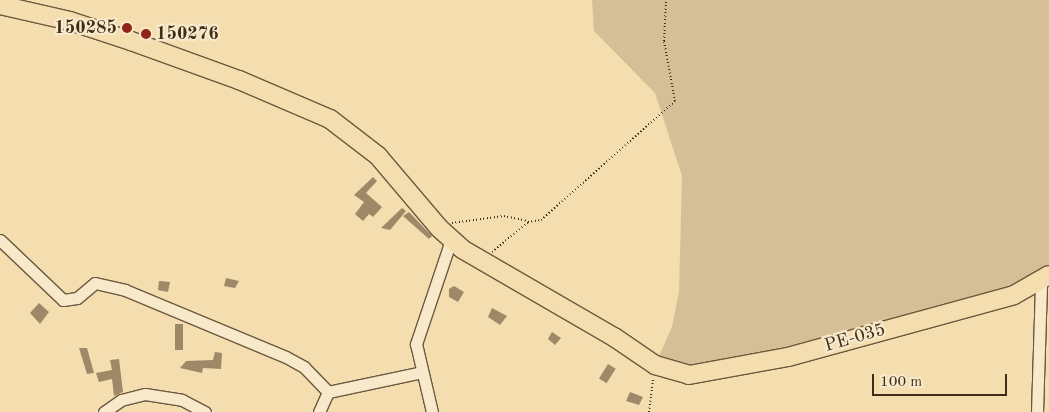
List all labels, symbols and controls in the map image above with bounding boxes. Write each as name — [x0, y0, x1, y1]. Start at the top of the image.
place label: 150285 — [54, 17, 117, 39]
marker: 150285 — [121, 22, 133, 34]
place label: 150276 — [156, 23, 219, 45]
marker: 150276 — [140, 28, 152, 40]
street label: PE-035 — [822, 319, 888, 357]
scale bar — [874, 364, 1009, 396]
text: 100 m — [880, 375, 922, 390]

